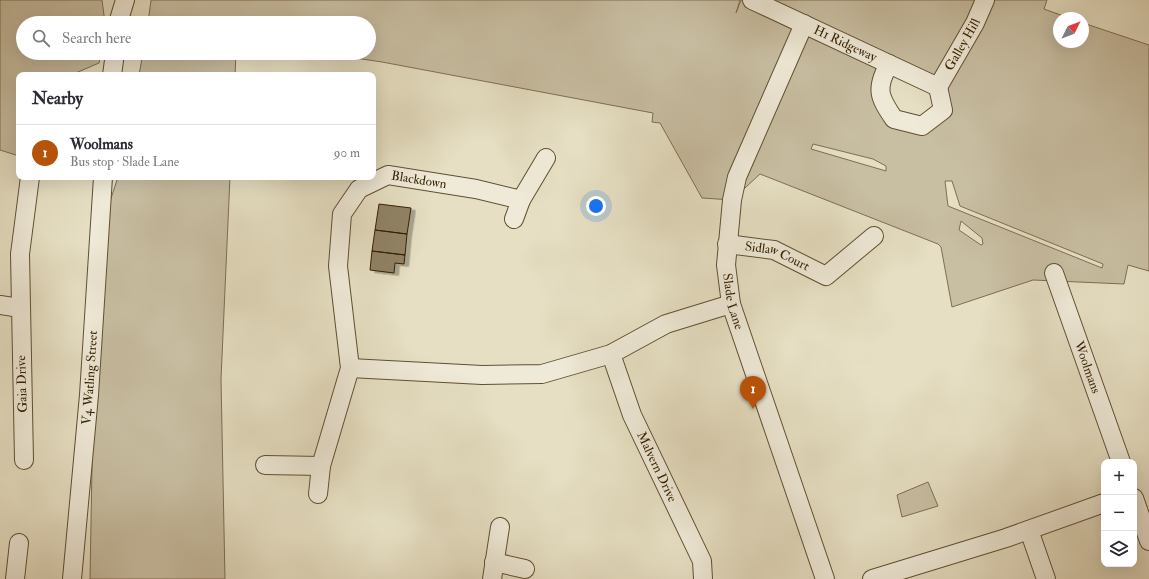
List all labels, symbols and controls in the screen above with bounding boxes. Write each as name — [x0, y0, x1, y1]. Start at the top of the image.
north arrow — [1053, 12, 1089, 48]
search box — [16, 16, 376, 60]
street label: Galley Hill — [941, 16, 984, 74]
street label: H1 Ridgeway — [811, 22, 880, 66]
icon: search — [30, 27, 52, 49]
text: Search here — [62, 29, 131, 48]
text: Nearby — [32, 88, 83, 109]
text: Woolmans — [70, 135, 133, 154]
text: 1 — [43, 145, 47, 161]
text: 90 m — [334, 145, 360, 161]
text: Bus stop · Slade Lane — [70, 154, 179, 170]
street label: Blackdown — [390, 168, 448, 192]
your location — [586, 196, 606, 216]
street label: Sidlaw Court — [744, 238, 812, 274]
street label: Slade Lane — [719, 272, 747, 332]
street label: V4 Watling Street — [78, 330, 101, 426]
street label: Woolmans — [1070, 338, 1104, 396]
street label: Gaia Drive — [13, 354, 31, 413]
pin: 1 — [740, 376, 766, 409]
street label: Malvern Drive — [633, 429, 681, 505]
map controls — [1101, 459, 1137, 567]
button: + — [1101, 459, 1137, 495]
button: − — [1101, 495, 1137, 531]
button: layers — [1101, 531, 1137, 567]

